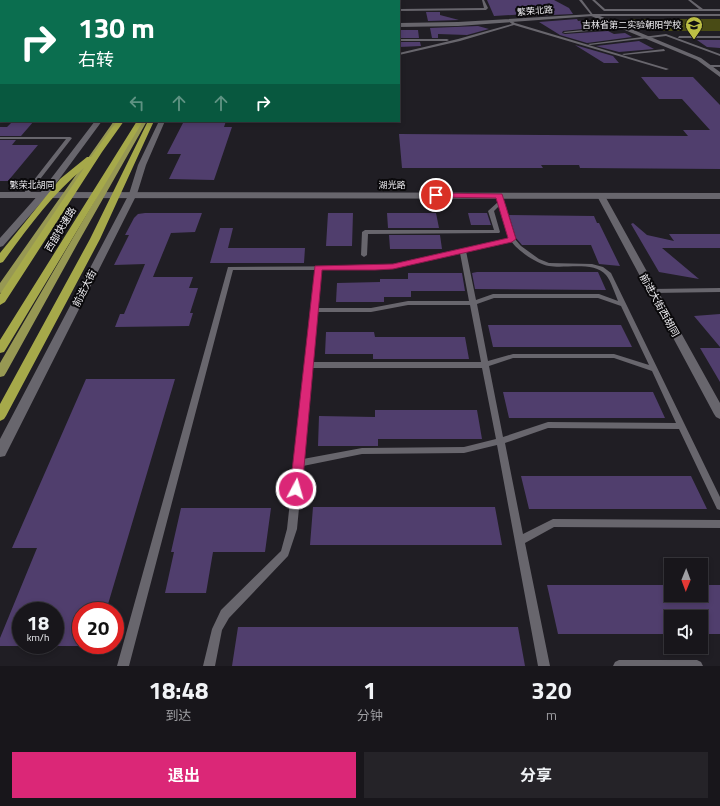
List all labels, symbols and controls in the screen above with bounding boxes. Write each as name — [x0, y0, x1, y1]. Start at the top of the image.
street label: 繁荣北路 — [516, 2, 553, 19]
text: 130 m — [78, 6, 155, 49]
school or university icon: 吉林省第二实验朝阳学校 — [684, 15, 704, 40]
icon: right — [12, 16, 64, 68]
place label: 吉林省第二实验朝阳学校 — [582, 18, 682, 31]
text: 右转 — [78, 46, 114, 73]
icon: left — [126, 92, 148, 114]
icon: ahead — [168, 92, 190, 114]
icon: ahead — [210, 92, 232, 114]
icon: right — [252, 92, 274, 114]
street label: 繁荣北胡同 — [9, 178, 55, 191]
street label: 湖光路 — [378, 178, 406, 191]
pin — [419, 178, 453, 212]
icon: arrive — [425, 184, 447, 206]
street label: 西部快速路 — [41, 204, 80, 255]
street label: 前进大街 — [69, 267, 100, 309]
street label: 前进大街西胡同 — [636, 271, 683, 339]
position arrow — [275, 468, 317, 510]
north arrow — [664, 558, 708, 602]
map controls — [664, 558, 708, 654]
speed limit sign: 20 — [72, 602, 124, 654]
text: 18 — [27, 607, 49, 638]
button: sound — [664, 610, 708, 654]
text: km/h — [27, 630, 49, 645]
text: 18:48 — [148, 672, 208, 708]
text: 1 — [363, 672, 377, 708]
text: 320 — [531, 672, 572, 708]
text: 到达 — [165, 705, 191, 725]
text: 分钟 — [357, 705, 383, 725]
text: m — [546, 705, 557, 725]
button: 退出 — [12, 752, 356, 798]
button: 分享 — [364, 752, 708, 798]

